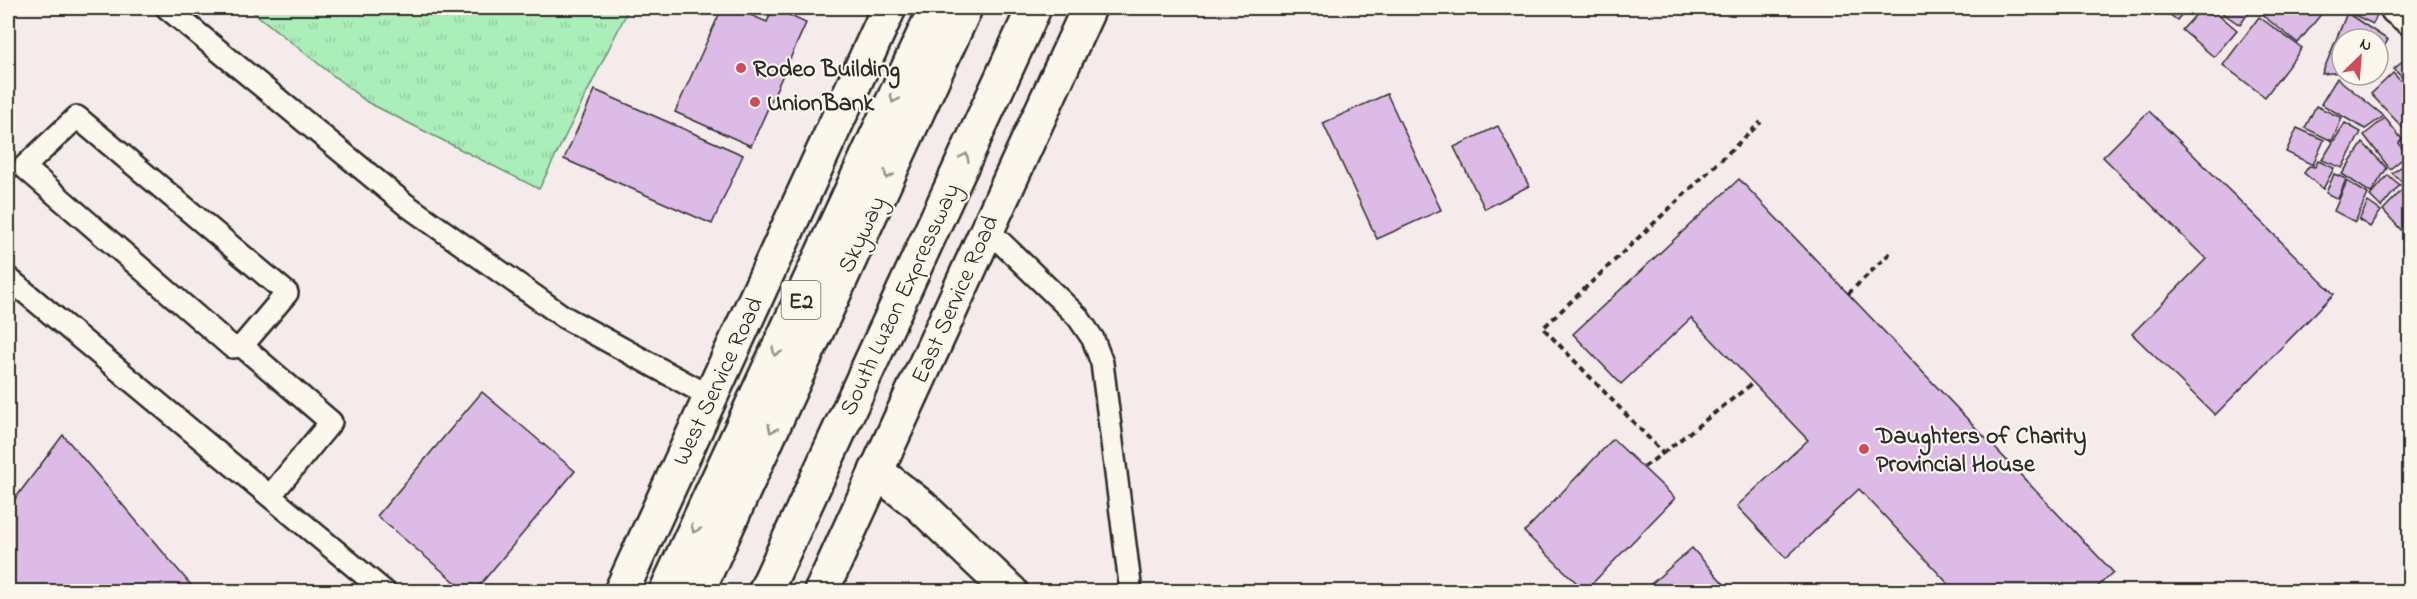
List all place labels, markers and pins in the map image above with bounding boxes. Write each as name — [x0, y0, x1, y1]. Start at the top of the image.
place label: Rodeo Building — [753, 53, 900, 89]
marker: Rodeo Building — [734, 61, 748, 75]
place label: UnionBank — [767, 87, 875, 122]
marker: UnionBank — [748, 95, 762, 109]
place label: Daughters of Charity Provincial House — [1875, 420, 2086, 483]
marker: Daughters of Charity Provincial House — [1857, 442, 1871, 456]

